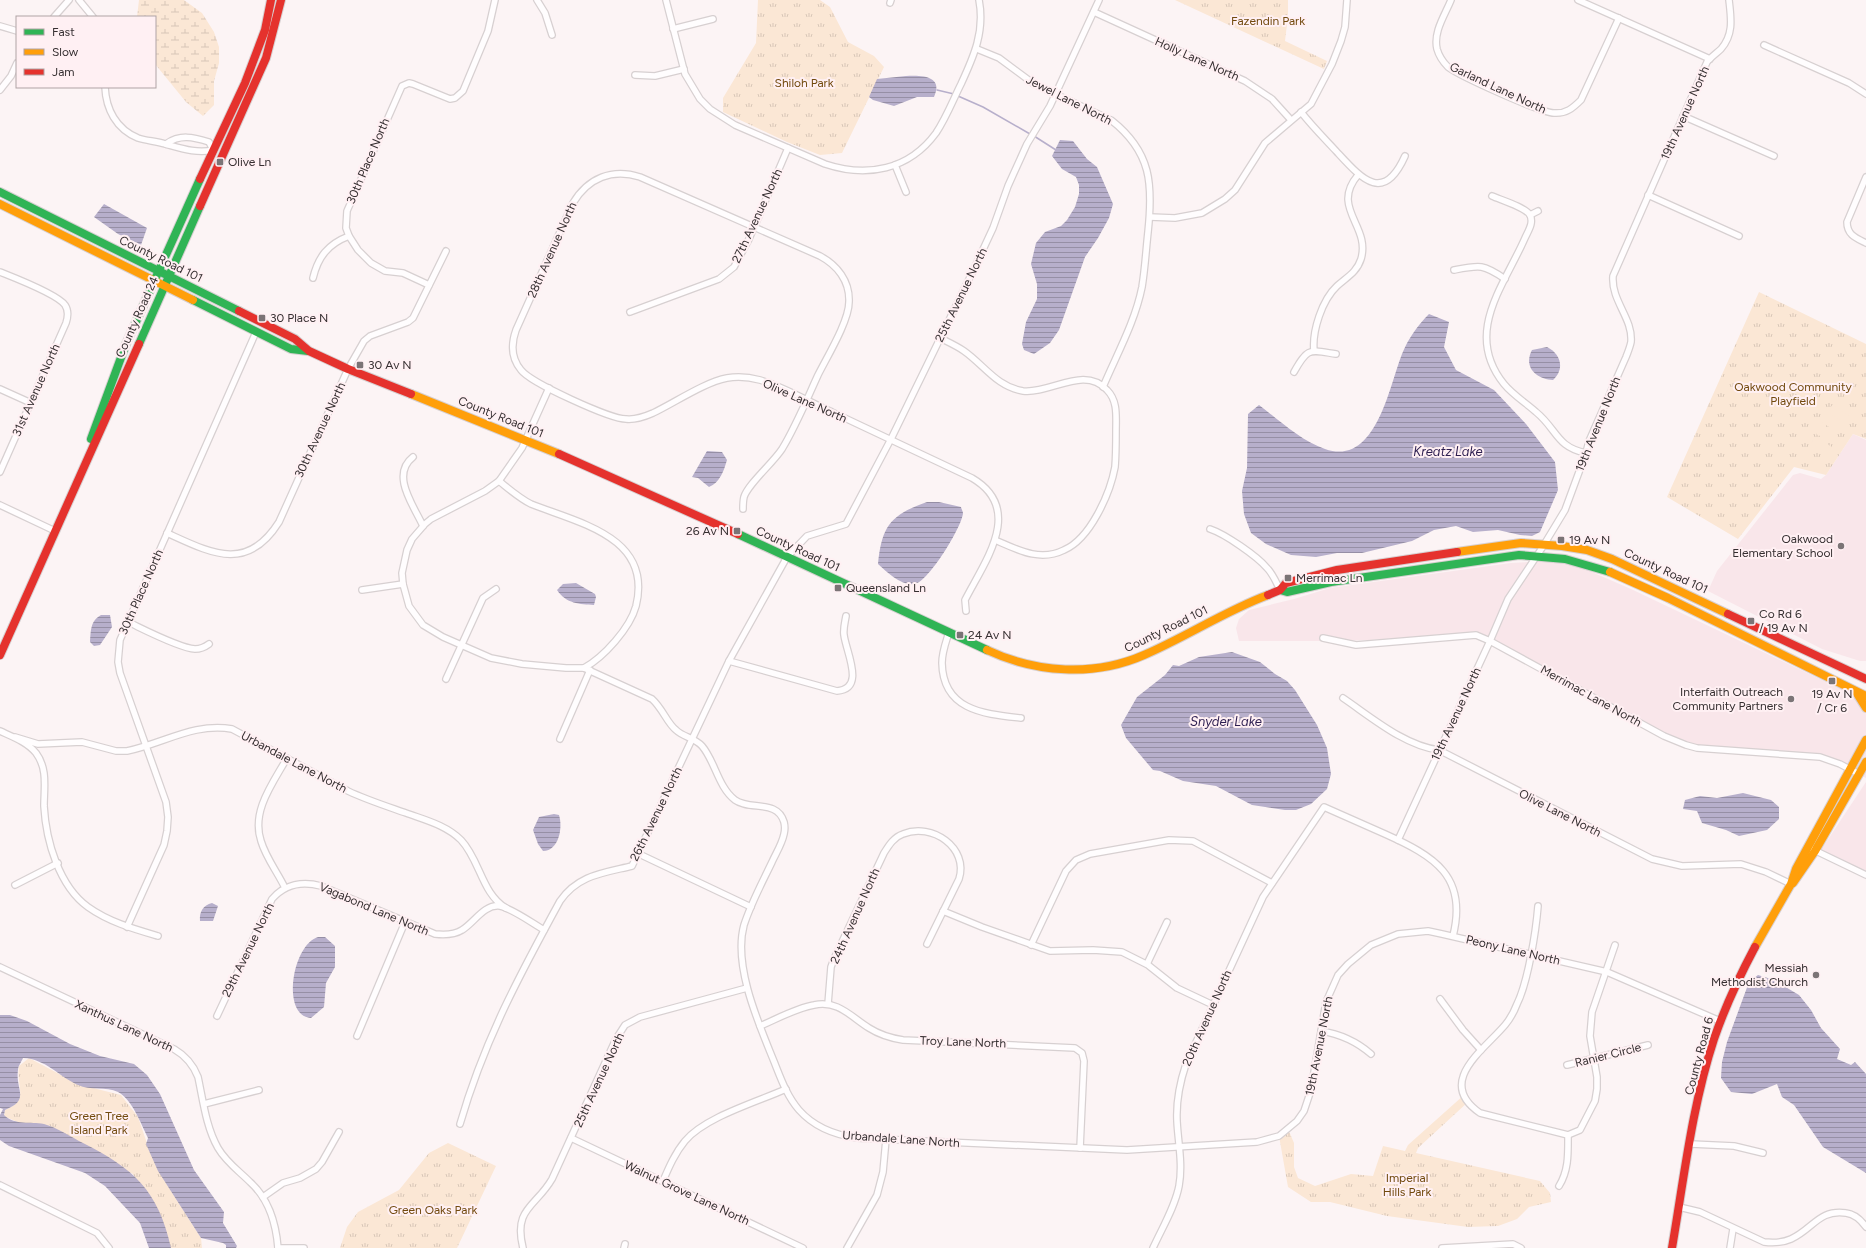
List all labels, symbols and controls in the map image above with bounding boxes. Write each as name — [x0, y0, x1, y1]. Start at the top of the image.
park label: Fazendin Park — [1231, 14, 1305, 28]
legend — [16, 16, 156, 88]
text: Fast — [52, 25, 75, 39]
street label: Holly Lane North — [1153, 34, 1242, 84]
text: Slow — [52, 45, 79, 59]
street label: Garland Lane North — [1448, 59, 1549, 117]
street label: 19th Avenue North — [1658, 64, 1712, 162]
text: Jam — [52, 65, 75, 79]
street label: Jewel Lane North — [1024, 72, 1114, 128]
park label: Shiloh Park — [775, 76, 834, 90]
street label: 30th Place North — [344, 116, 392, 206]
place label: Olive Ln — [228, 155, 272, 169]
marker: Olive Ln — [215, 157, 225, 167]
street label: 27th Avenue North — [729, 166, 785, 265]
street label: 28th Avenue North — [525, 200, 580, 300]
street label: County Road 101 — [117, 233, 205, 285]
street label: 25th Avenue North — [932, 245, 990, 344]
street label: County Road 24 — [113, 274, 161, 360]
place label: 30 Place N — [270, 311, 328, 325]
marker: 30 Place N — [257, 313, 267, 323]
street label: 31st Avenue North — [9, 341, 63, 438]
place label: 30 Av N — [368, 358, 412, 372]
marker: 30 Av N — [355, 360, 365, 370]
street label: 19th Avenue North — [1573, 374, 1624, 473]
street label: Olive Lane North — [761, 376, 849, 426]
street label: 30th Avenue North — [292, 380, 348, 480]
park label: Oakwood Community Playfield — [1734, 380, 1852, 408]
street label: County Road 101 — [456, 393, 546, 441]
water label: Kreatz Lake — [1413, 444, 1483, 459]
street label: County Road 101 — [754, 523, 842, 575]
place label: 26 Av N — [686, 524, 729, 538]
marker: 26 Av N — [732, 526, 742, 536]
place label: Oakwood Elementary School — [1732, 532, 1833, 560]
place label: 19 Av N — [1569, 533, 1610, 547]
marker: 19 Av N — [1556, 535, 1566, 545]
marker: Oakwood Elementary School — [1836, 541, 1846, 551]
street label: County Road 101 — [1622, 545, 1710, 597]
street label: 30th Place North — [116, 547, 166, 637]
place label: Merrimac Ln — [1296, 571, 1363, 585]
marker: Merrimac Ln — [1283, 573, 1293, 583]
place label: Queensland Ln — [846, 581, 926, 595]
marker: Queensland Ln — [833, 583, 843, 593]
street label: County Road 101 — [1122, 603, 1210, 655]
place label: Co Rd 6 / 19 Av N — [1759, 607, 1808, 635]
marker: Co Rd 6 / 19 Av N — [1746, 616, 1756, 626]
place label: 24 Av N — [968, 628, 1012, 642]
marker: 24 Av N — [955, 630, 965, 640]
street label: Merrimac Lane North — [1538, 662, 1644, 730]
street label: 19th Avenue North — [1428, 665, 1484, 763]
marker: 19 Av N / Cr 6 — [1827, 676, 1837, 686]
place label: Interfaith Outreach Community Partners — [1673, 685, 1783, 713]
place label: 19 Av N / Cr 6 — [1811, 687, 1853, 715]
marker: Interfaith Outreach Community Partners — [1786, 694, 1796, 704]
water label: Snyder Lake — [1190, 714, 1262, 729]
street label: Urbandale Lane North — [239, 728, 350, 796]
street label: 26th Avenue North — [627, 764, 685, 863]
street label: Olive Lane North — [1517, 786, 1604, 840]
street label: 24th Avenue North — [828, 866, 883, 966]
street label: Vagabond Lane North — [317, 880, 431, 939]
street label: 29th Avenue North — [219, 900, 277, 999]
street label: Peony Lane North — [1464, 932, 1562, 968]
place label: Messiah Methodist Church — [1711, 961, 1808, 989]
street label: 20th Avenue North — [1180, 968, 1235, 1068]
marker: Messiah Methodist Church — [1811, 970, 1821, 980]
street label: 19th Avenue North — [1302, 995, 1336, 1097]
street label: Xanthus Lane North — [73, 997, 175, 1055]
street label: County Road 6 — [1682, 1015, 1716, 1097]
street label: 25th Avenue North — [571, 1030, 627, 1130]
street label: Troy Lane North — [920, 1033, 1007, 1051]
street label: Ranier Circle — [1573, 1040, 1643, 1070]
park label: Green Tree Island Park — [69, 1109, 129, 1137]
street label: Urbandale Lane North — [842, 1128, 961, 1150]
street label: Walnut Grove Lane North — [622, 1158, 752, 1228]
park label: Imperial Hills Park — [1383, 1171, 1431, 1199]
park label: Green Oaks Park — [389, 1203, 477, 1217]

